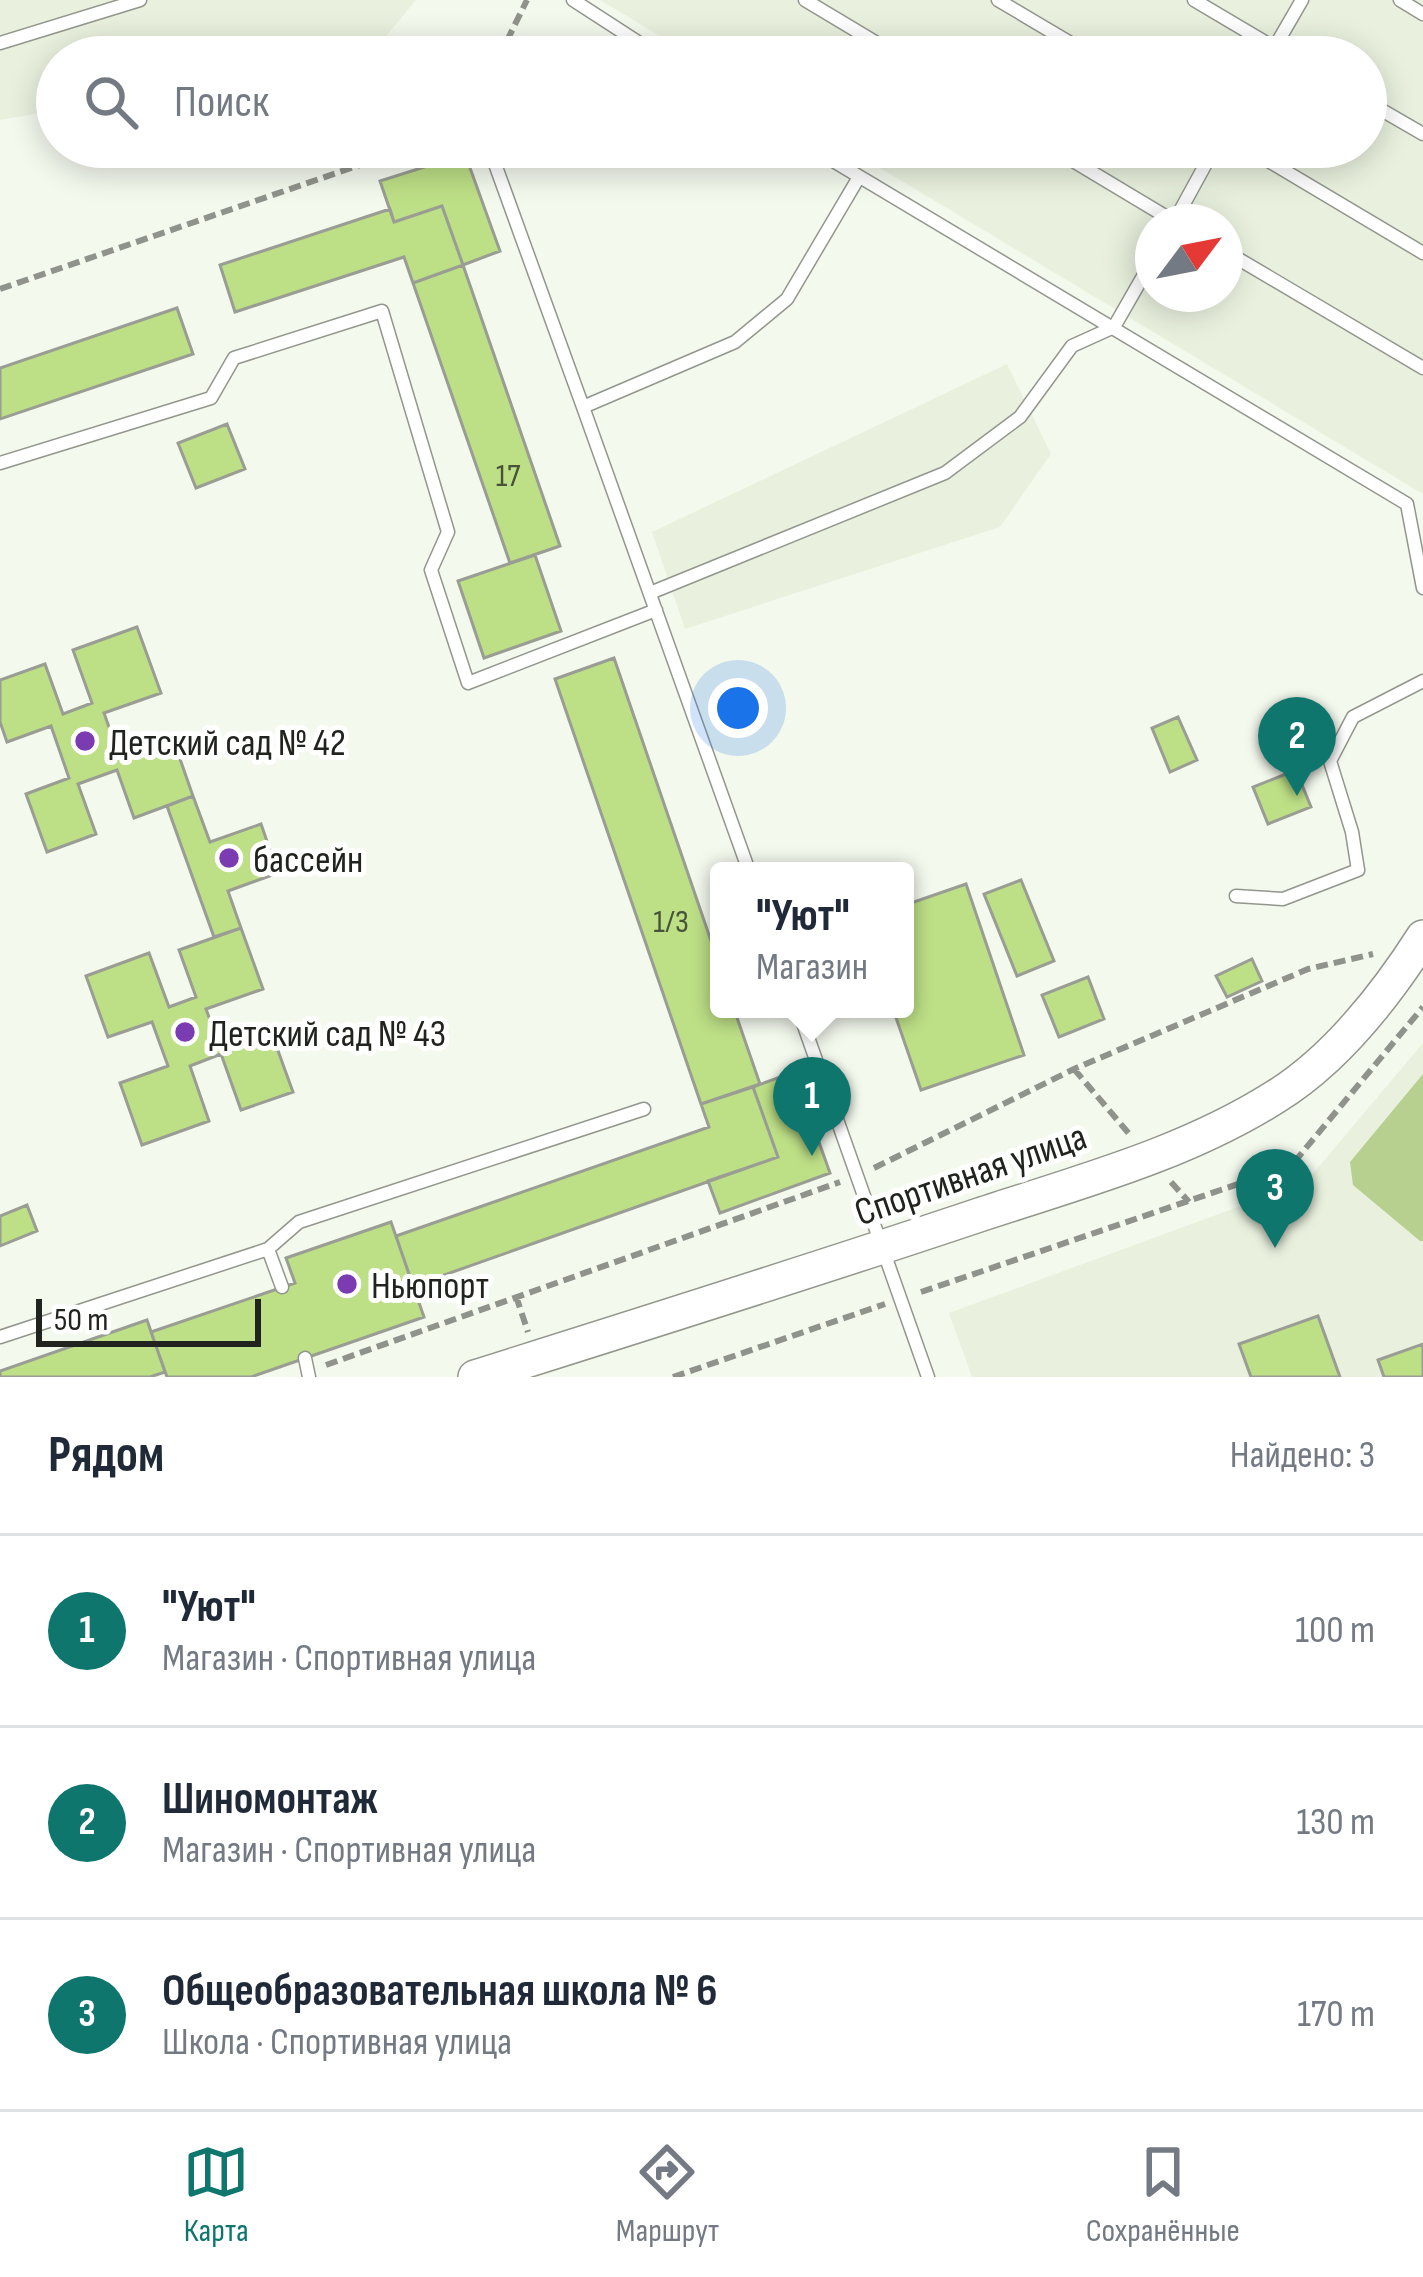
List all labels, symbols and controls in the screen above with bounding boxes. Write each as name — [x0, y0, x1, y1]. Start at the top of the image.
search box — [36, 36, 1387, 168]
icon: search — [78, 69, 144, 135]
text: Поиск — [174, 75, 269, 130]
north arrow — [1135, 204, 1243, 312]
house number: 17 — [496, 456, 520, 496]
your location — [708, 678, 768, 738]
pin: 2 — [1258, 697, 1336, 796]
place label: Детский сад № 42 — [109, 720, 346, 767]
marker: Детский сад № 42 — [72, 728, 98, 754]
place label: бассейн — [253, 837, 363, 884]
marker: бассейн — [216, 845, 242, 871]
popup — [710, 862, 914, 1018]
text: "Уют" — [756, 889, 850, 944]
house number: 1/3 — [653, 902, 689, 942]
text: Магазин — [756, 944, 868, 991]
place label: Детский сад № 43 — [209, 1011, 446, 1058]
marker: Детский сад № 43 — [172, 1019, 198, 1045]
pin: 1 — [773, 1057, 851, 1156]
street label: Спортивная улица — [849, 1114, 1093, 1237]
pin: 3 — [1236, 1149, 1314, 1248]
place label: Ньюпорт — [371, 1263, 489, 1310]
marker: Ньюпорт — [334, 1271, 360, 1297]
scale bar — [36, 1293, 261, 1346]
text: 50 m — [54, 1300, 108, 1340]
text: Рядом — [48, 1425, 164, 1486]
text: Найдено: 3 — [1230, 1432, 1375, 1479]
text: "Уют" — [162, 1580, 256, 1635]
text: 1 — [79, 1607, 95, 1654]
text: 100 m — [1295, 1607, 1375, 1654]
text: Магазин · Спортивная улица — [162, 1635, 536, 1682]
text: Шиномонтаж — [162, 1772, 378, 1827]
text: 2 — [78, 1799, 96, 1846]
text: 130 m — [1296, 1799, 1375, 1846]
text: Магазин · Спортивная улица — [162, 1827, 536, 1874]
text: Общеобразовательная школа № 6 — [162, 1964, 717, 2019]
text: 3 — [78, 1991, 96, 2038]
text: 170 m — [1297, 1991, 1375, 2038]
text: Школа · Спортивная улица — [162, 2019, 512, 2066]
tab: Карта — [183, 2139, 249, 2251]
tab: Маршрут — [616, 2139, 719, 2251]
tab: Сохранённые — [1086, 2139, 1240, 2251]

